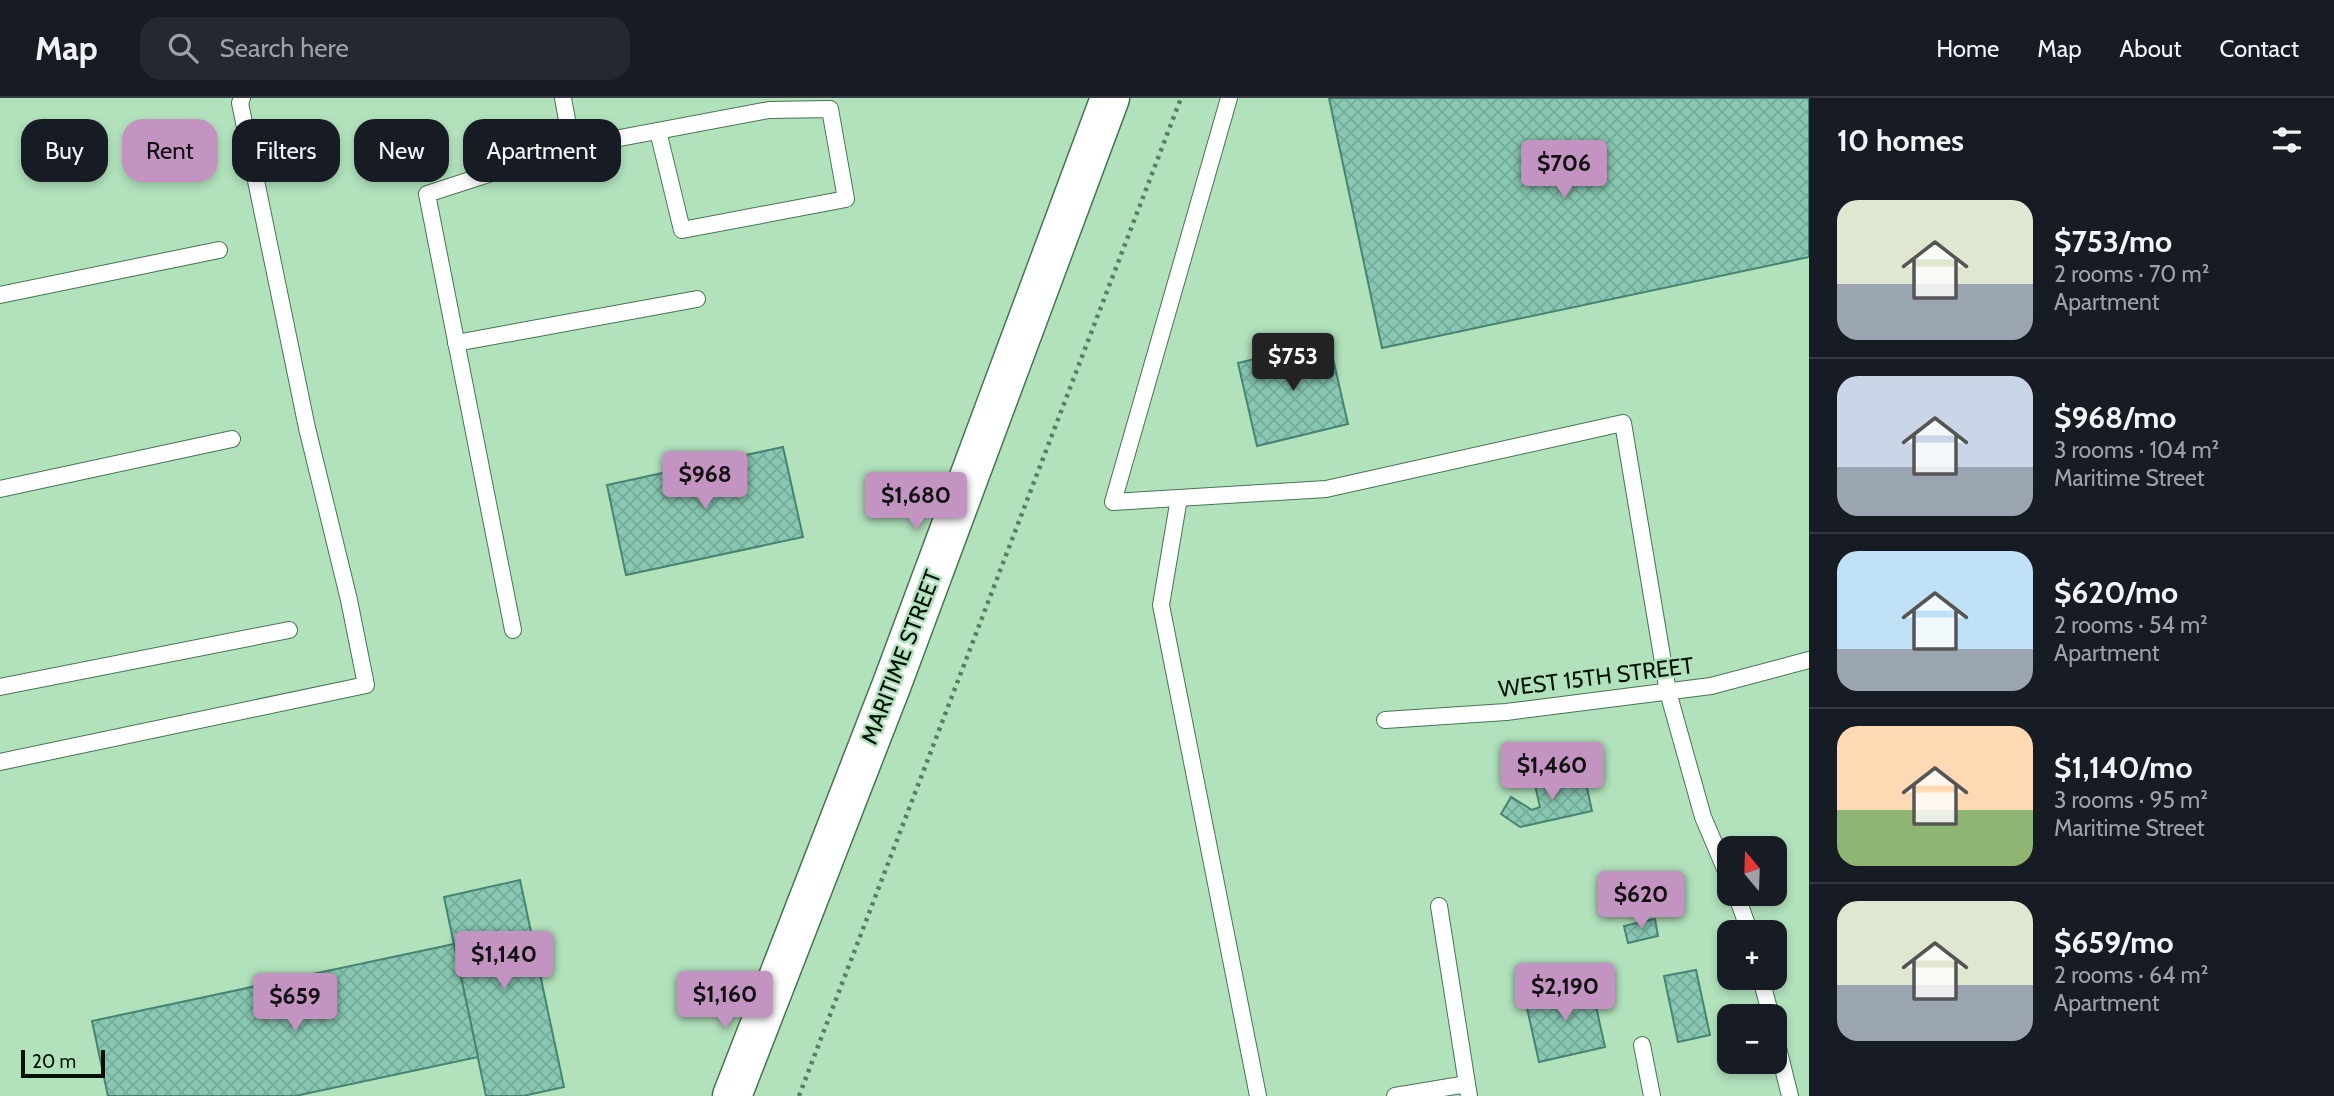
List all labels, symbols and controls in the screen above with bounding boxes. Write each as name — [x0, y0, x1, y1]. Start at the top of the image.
search box — [140, 17, 630, 80]
text: Map — [35, 28, 98, 68]
icon: search — [164, 29, 202, 67]
text: Search here — [220, 32, 349, 64]
text: Home — [1936, 34, 1999, 63]
text: Map — [2037, 34, 2082, 63]
text: About — [2120, 34, 2182, 63]
text: Contact — [2220, 34, 2299, 63]
chip: Buy — [21, 119, 108, 182]
chip: Rent — [122, 119, 218, 182]
chip: Filters — [232, 119, 340, 182]
chip: New — [354, 119, 449, 182]
chip: Apartment — [463, 119, 621, 182]
icon: filters — [2268, 121, 2306, 159]
text: 10 homes — [1837, 122, 1964, 159]
pin: $706 — [1523, 140, 1605, 200]
text: $706 — [1537, 149, 1591, 177]
text: $753/mo — [2054, 223, 2172, 260]
icon: home — [1893, 228, 1977, 312]
text: 2 rooms · 70 m² — [2054, 260, 2209, 288]
text: Apartment — [2054, 288, 2159, 316]
pin: $753 — [1252, 334, 1334, 393]
text: $753 — [1268, 342, 1318, 370]
text: $968/mo — [2054, 399, 2176, 436]
icon: home — [1893, 404, 1977, 488]
text: 3 rooms · 104 m² — [2054, 436, 2219, 464]
pin: $968 — [664, 452, 746, 511]
text: $968 — [678, 460, 732, 488]
text: Maritime Street — [2054, 464, 2205, 492]
pin: $1,680 — [859, 472, 973, 532]
text: $1,680 — [881, 481, 951, 509]
street label: MARITIME STREET — [855, 566, 947, 748]
text: $620/mo — [2054, 574, 2178, 611]
icon: home — [1893, 579, 1977, 663]
text: 2 rooms · 54 m² — [2054, 611, 2208, 639]
text: Apartment — [2054, 639, 2159, 667]
street label: WEST 15TH STREET — [1497, 651, 1695, 703]
pin: $1,460 — [1495, 742, 1609, 802]
text: $1,140/mo — [2054, 749, 2193, 786]
text: $1,460 — [1517, 751, 1587, 779]
icon: home — [1893, 754, 1977, 838]
text: 3 rooms · 95 m² — [2054, 786, 2208, 814]
text: Maritime Street — [2054, 814, 2205, 842]
north arrow — [1717, 836, 1787, 906]
map controls — [1717, 836, 1787, 1074]
pin: $620 — [1600, 872, 1682, 931]
text: $620 — [1614, 880, 1668, 908]
button: + — [1717, 920, 1787, 990]
text: $659/mo — [2054, 924, 2174, 961]
icon: home — [1893, 929, 1977, 1013]
pin: $1,140 — [447, 932, 561, 991]
text: $1,140 — [471, 940, 537, 968]
text: 2 rooms · 64 m² — [2054, 961, 2208, 989]
pin: $2,190 — [1508, 964, 1622, 1023]
pin: $1,160 — [668, 972, 782, 1031]
text: $2,190 — [1531, 972, 1599, 1000]
pin: $659 — [254, 974, 336, 1033]
text: $1,160 — [693, 980, 757, 1008]
text: $659 — [269, 982, 321, 1010]
text: Apartment — [2054, 989, 2159, 1017]
button: − — [1717, 1004, 1787, 1074]
scale bar — [21, 1047, 105, 1079]
text: 20 m — [32, 1050, 76, 1073]

